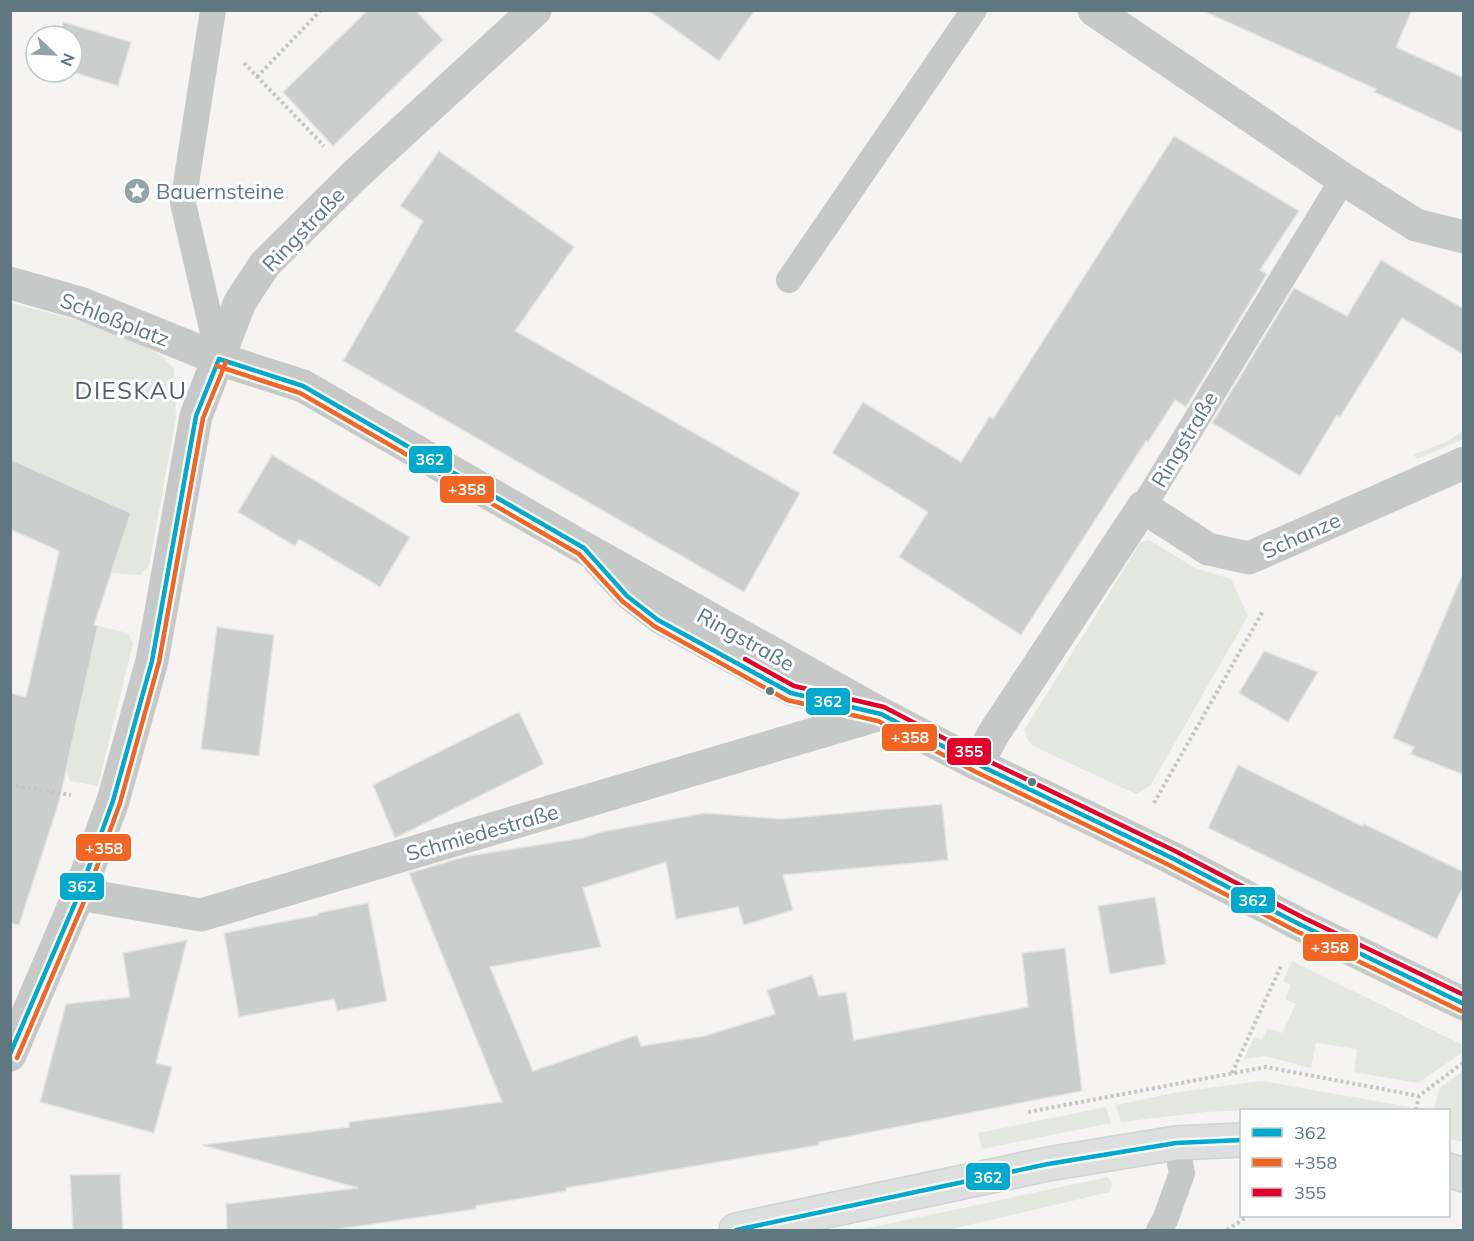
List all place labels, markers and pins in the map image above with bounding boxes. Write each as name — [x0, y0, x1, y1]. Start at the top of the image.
place icon: Bauernsteine — [122, 176, 152, 206]
place label: Bauernsteine — [156, 178, 284, 204]
unlabelled marker — [764, 685, 776, 697]
unlabelled marker — [1026, 776, 1038, 788]

